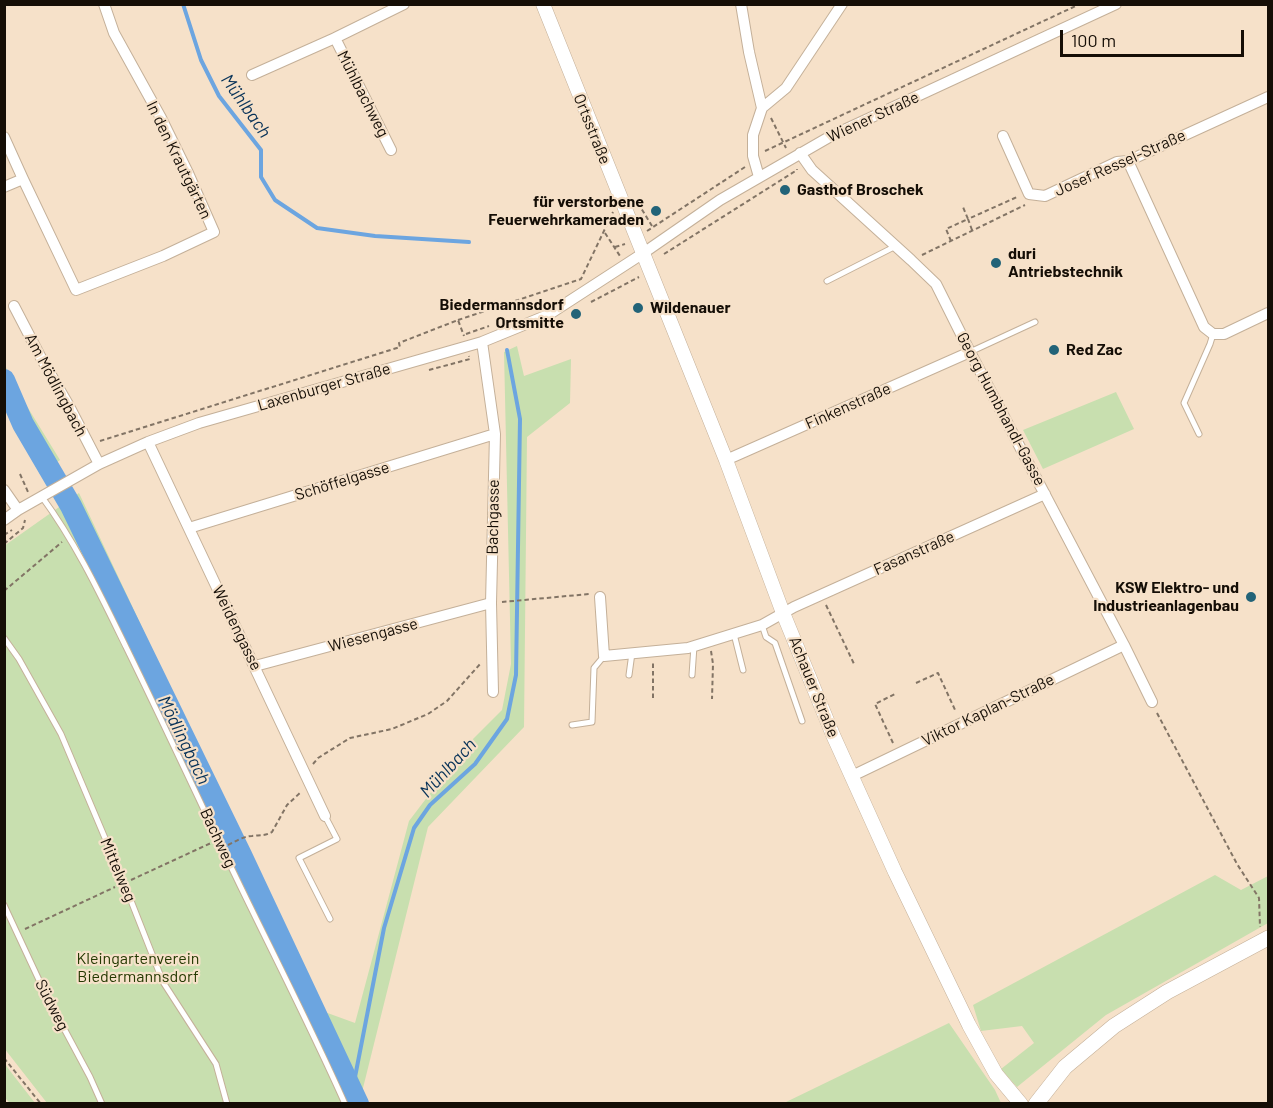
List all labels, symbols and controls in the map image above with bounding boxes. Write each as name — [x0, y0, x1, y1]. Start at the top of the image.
scale bar — [1063, 18, 1248, 56]
text: 100 m — [1071, 29, 1116, 51]
street label: Mühlbachweg — [333, 48, 393, 140]
water label: Mühlbach — [216, 70, 276, 142]
street label: Wiener Straße — [824, 87, 922, 147]
street label: Ortsstraße — [569, 91, 615, 167]
street label: In den Krautgärten — [142, 98, 216, 222]
street label: Josef Ressel-Straße — [1052, 125, 1188, 201]
place label: Gasthof Broschek — [797, 180, 923, 200]
marker: Gasthof Broschek — [778, 183, 792, 197]
place label: für verstorbene Feuerwehrkameraden — [488, 192, 644, 230]
marker: für verstorbene Feuerwehrkameraden — [649, 204, 663, 218]
place label: duri Antriebstechnik — [1008, 244, 1123, 282]
marker: duri Antriebstechnik — [989, 256, 1003, 270]
place label: Biedermannsdorf Ortsmitte — [440, 295, 564, 333]
place label: Wildenauer — [650, 298, 731, 318]
marker: Wildenauer — [631, 301, 645, 315]
marker: Biedermannsdorf Ortsmitte — [569, 307, 583, 321]
street label: Georg Humbhandl-Gasse — [952, 329, 1050, 489]
street label: Am Mödlingbach — [21, 330, 91, 440]
place label: Red Zac — [1066, 340, 1123, 360]
marker: Red Zac — [1047, 343, 1061, 357]
street label: Laxenburger Straße — [255, 359, 393, 415]
street label: Finkenstraße — [802, 379, 894, 433]
street label: Schöffelgasse — [292, 458, 392, 504]
street label: Bachgasse — [483, 479, 503, 555]
street label: Fasanstraße — [871, 527, 957, 579]
place label: KSW Elektro- und Industrieanlagenbau — [1093, 578, 1239, 616]
street label: Weidengasse — [208, 582, 266, 674]
marker: KSW Elektro- und Industrieanlagenbau — [1244, 590, 1258, 604]
street label: Wiesengasse — [326, 614, 420, 656]
street label: Achauer Straße — [785, 634, 843, 740]
street label: Viktor Kaplan-Straße — [919, 670, 1057, 750]
water label: Mödlingbach — [153, 692, 215, 788]
water label: Mühlbach — [415, 734, 481, 802]
street label: Bachweg — [196, 805, 240, 871]
street label: Mittelweg — [96, 835, 140, 905]
park label: Kleingartenverein Biedermannsdorf — [77, 949, 199, 987]
street label: Südweg — [31, 976, 73, 1034]

